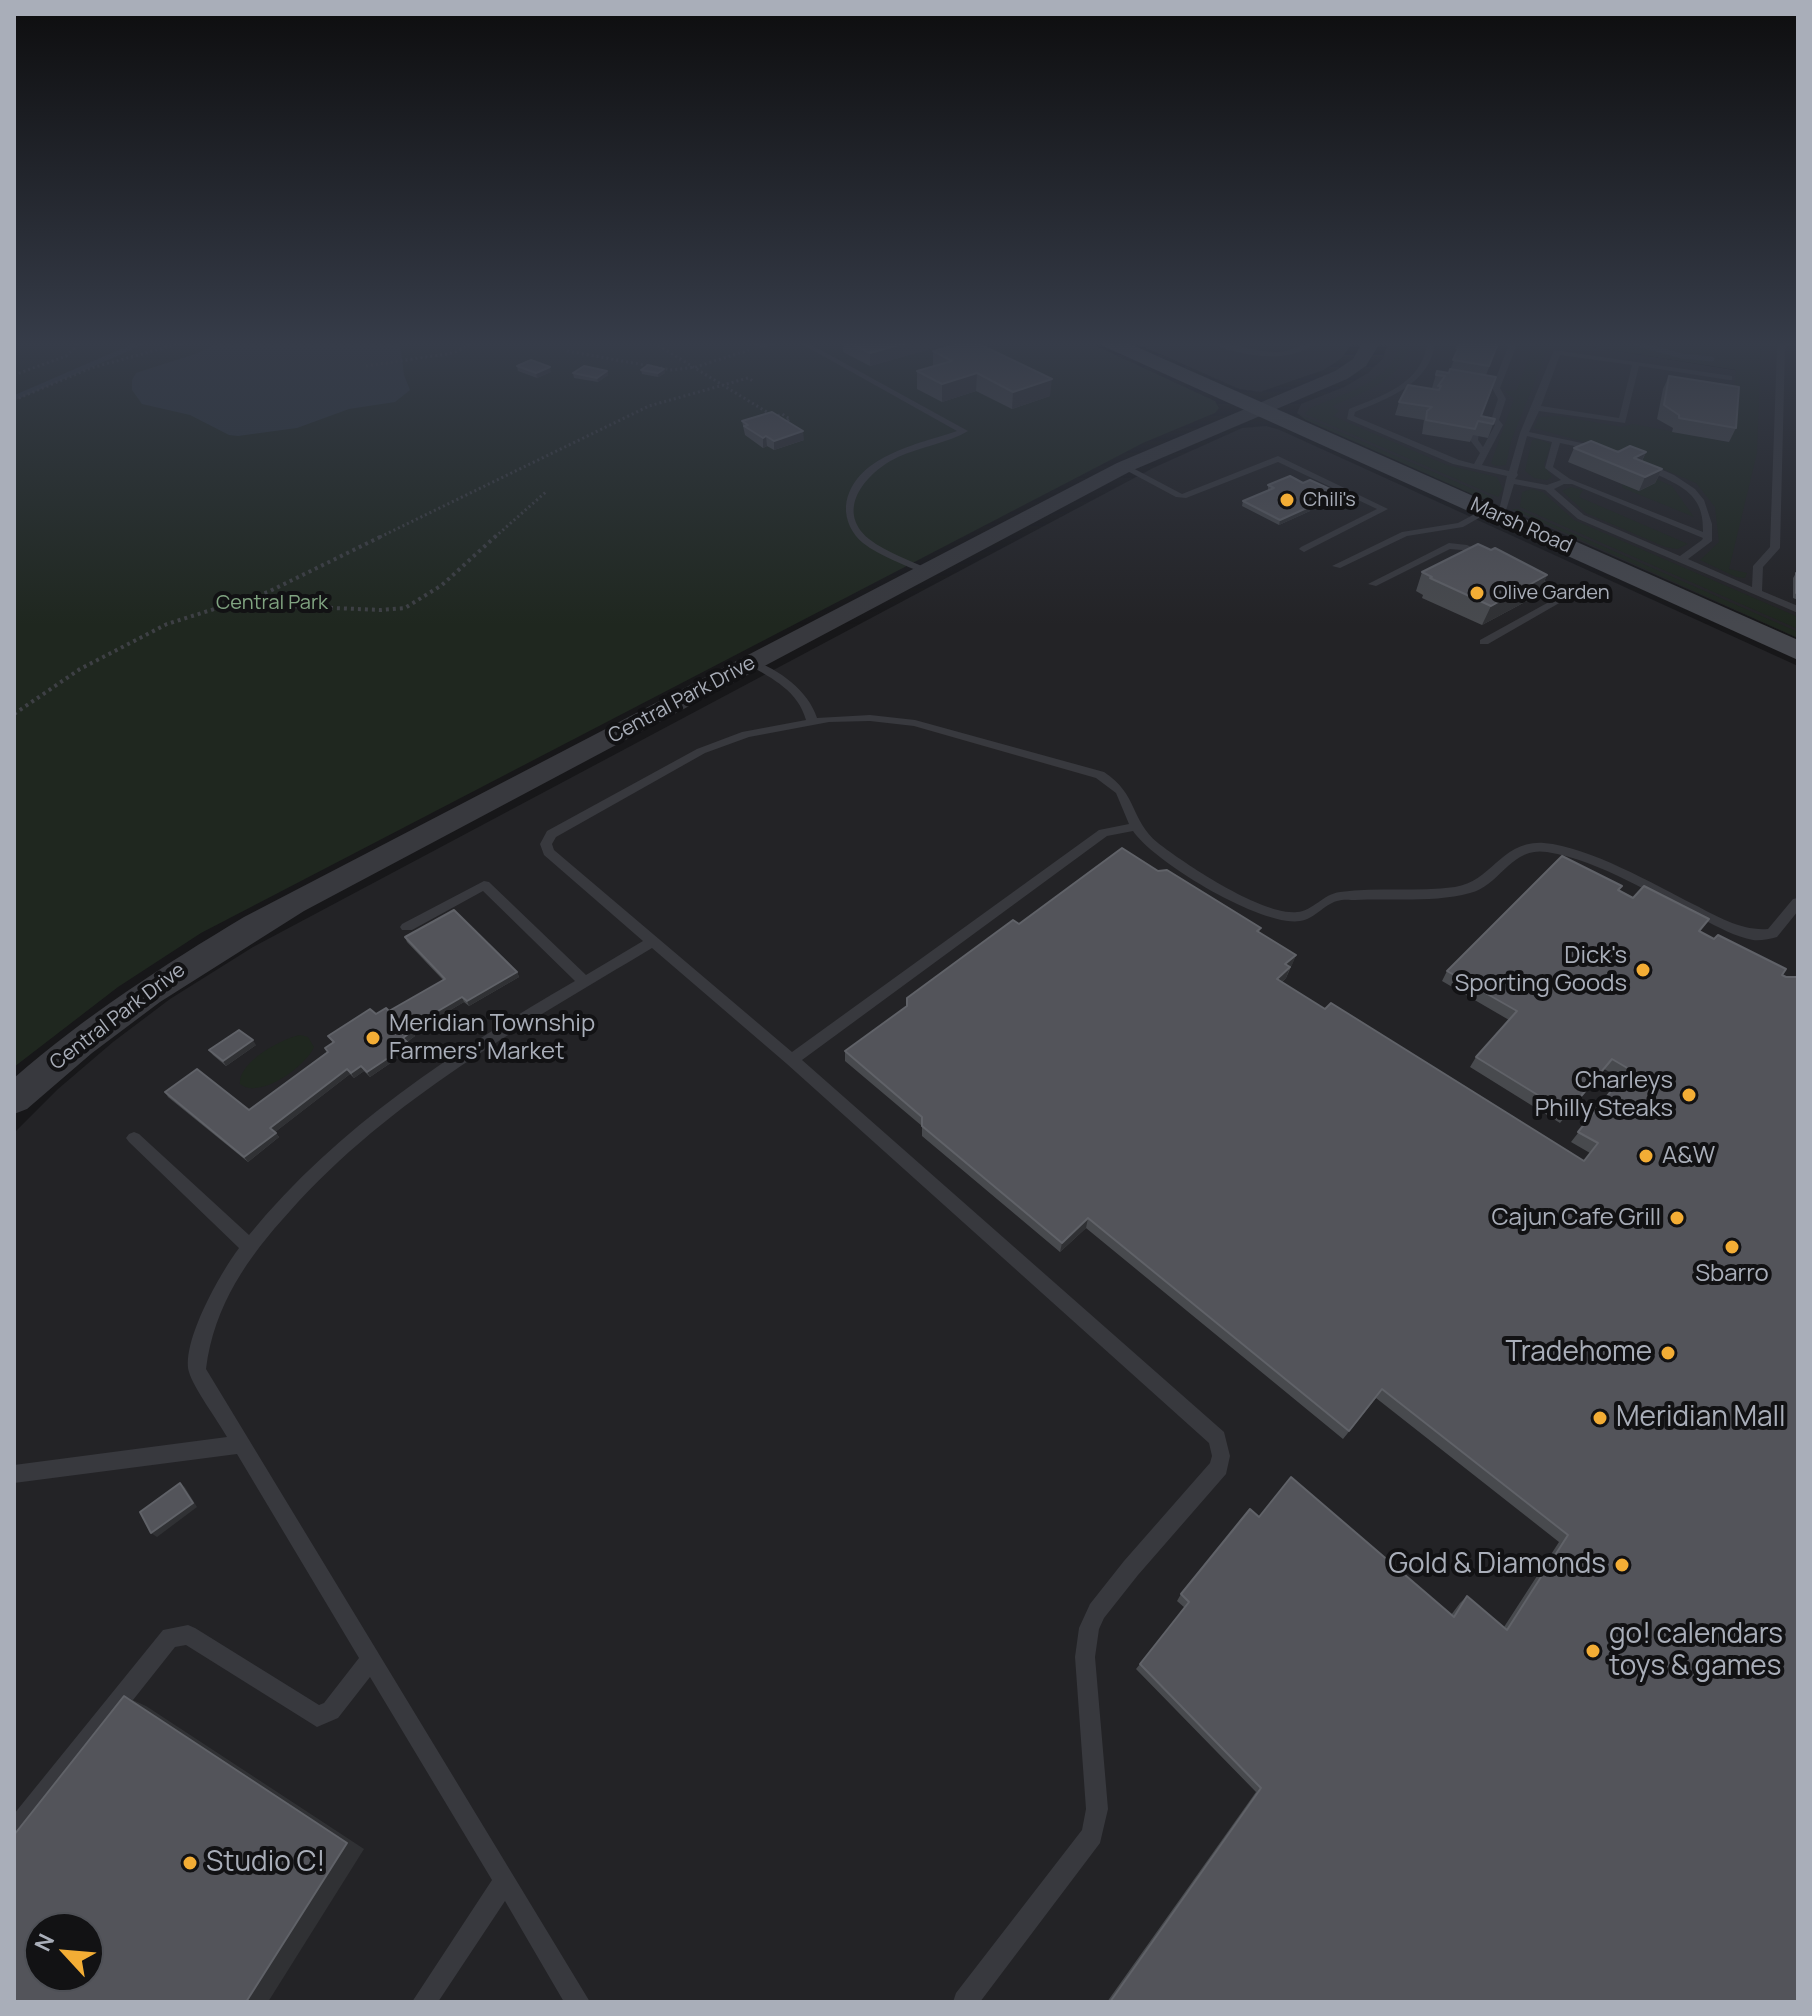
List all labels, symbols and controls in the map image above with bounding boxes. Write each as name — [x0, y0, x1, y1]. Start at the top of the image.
place label: Chili's — [1303, 488, 1356, 512]
marker: Chili's — [1278, 491, 1296, 509]
street label: Marsh Road — [1467, 493, 1575, 559]
place label: Olive Garden — [1493, 581, 1610, 605]
marker: Olive Garden — [1468, 584, 1486, 602]
park label: Central Park — [216, 591, 328, 615]
street label: Central Park Drive — [604, 651, 760, 749]
place label: Dick's Sporting Goods — [1455, 942, 1627, 998]
street label: Central Park Drive — [46, 958, 190, 1076]
marker: Dick's Sporting Goods — [1634, 961, 1652, 979]
place label: Meridian Township Farmers' Market — [389, 1010, 595, 1066]
marker: Meridian Township Farmers' Market — [364, 1029, 382, 1047]
place label: Charleys Philly Steaks — [1535, 1067, 1673, 1123]
marker: Charleys Philly Steaks — [1680, 1086, 1698, 1104]
place label: A&W — [1662, 1142, 1715, 1170]
marker: A&W — [1637, 1147, 1655, 1165]
place label: Cajun Cafe Grill — [1491, 1204, 1661, 1232]
marker: Cajun Cafe Grill — [1668, 1209, 1686, 1227]
marker: Sbarro — [1723, 1238, 1741, 1256]
place label: Sbarro — [1695, 1260, 1769, 1288]
place label: Tradehome — [1505, 1336, 1652, 1370]
marker: Tradehome — [1659, 1344, 1677, 1362]
place label: Meridian Mall — [1616, 1401, 1786, 1435]
marker: Meridian Mall — [1591, 1409, 1609, 1427]
place label: Gold & Diamonds — [1388, 1548, 1606, 1582]
marker: Gold & Diamonds — [1613, 1556, 1631, 1574]
place label: go! calendars toys & games — [1609, 1618, 1783, 1684]
marker: go! calendars toys & games — [1584, 1642, 1602, 1660]
place label: Studio C! — [206, 1846, 325, 1880]
marker: Studio C! — [181, 1854, 199, 1872]
north arrow — [24, 1912, 104, 1992]
text: N — [27, 1929, 61, 1956]

